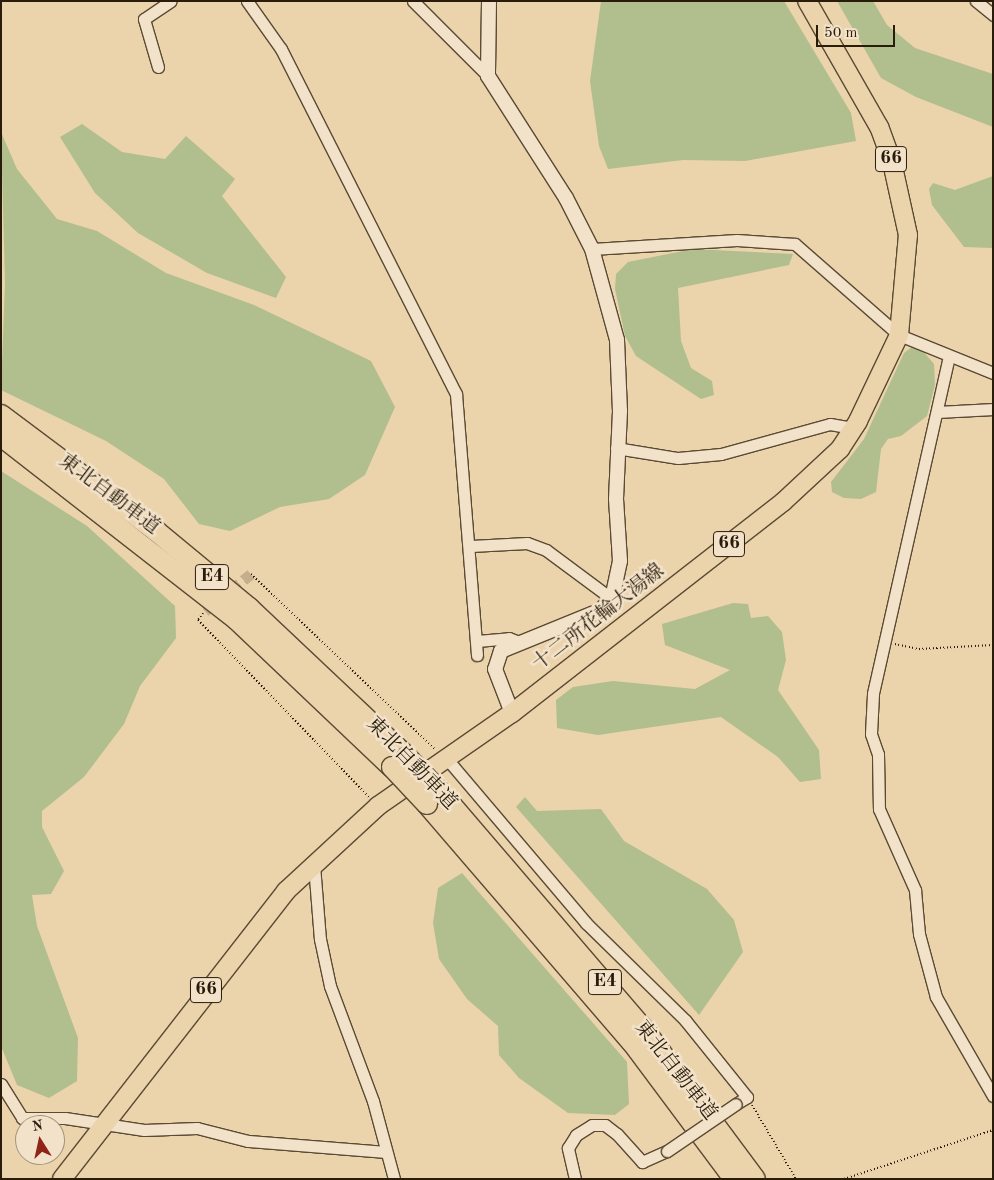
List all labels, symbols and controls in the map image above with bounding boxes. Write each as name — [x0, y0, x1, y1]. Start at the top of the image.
scale bar — [819, 15, 898, 47]
text: 50 m — [824, 26, 858, 41]
road number: 66 — [875, 142, 907, 176]
street label: 東北自動車道 — [54, 449, 164, 541]
road number: 66 — [713, 528, 745, 560]
street label: 十二所花輪大湯線 — [529, 559, 669, 677]
road number: E4 — [194, 560, 230, 594]
street label: 東北自動車道 — [361, 713, 461, 815]
road number: E4 — [588, 966, 622, 999]
road number: 66 — [190, 974, 222, 1006]
street label: 東北自動車道 — [629, 1016, 721, 1126]
north arrow — [15, 1115, 65, 1165]
text: N — [31, 1118, 44, 1134]

